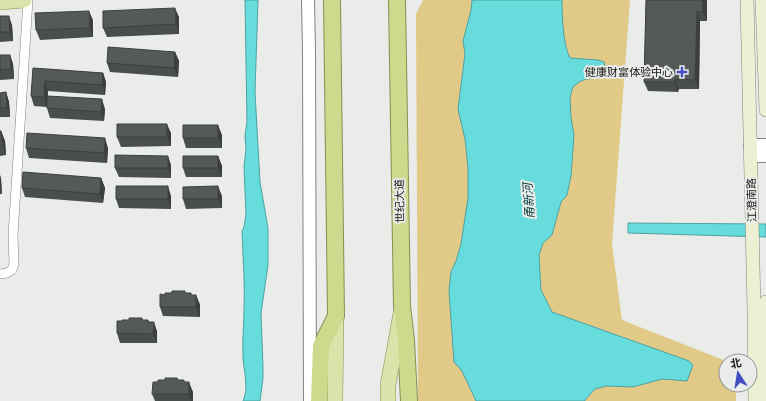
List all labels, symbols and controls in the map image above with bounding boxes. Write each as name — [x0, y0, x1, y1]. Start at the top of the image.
place label: 健康财富体验中心 — [585, 66, 673, 79]
marker: 健康财富体验中心 — [676, 66, 688, 78]
street label: 江澄南路 — [745, 178, 759, 222]
street label: 世纪大道 — [393, 179, 407, 223]
water label: 甬新河 — [521, 181, 537, 219]
north arrow — [718, 353, 758, 393]
text: 北 — [729, 356, 743, 371]

